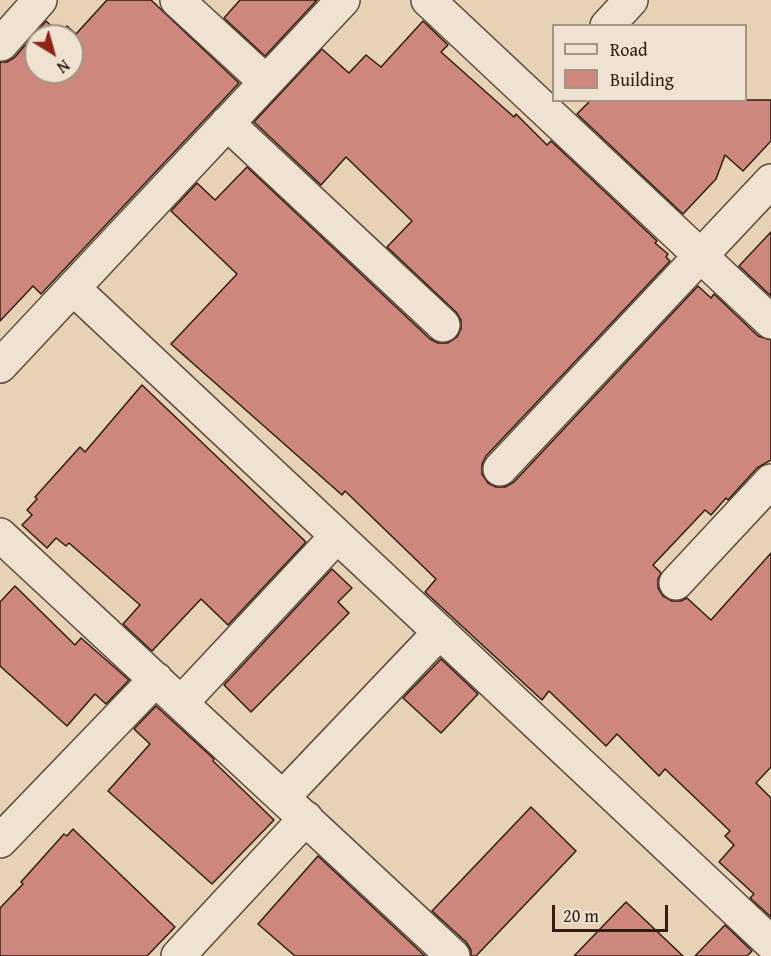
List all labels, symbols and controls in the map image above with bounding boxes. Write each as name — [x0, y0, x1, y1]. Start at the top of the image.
north arrow — [24, 24, 84, 84]
legend — [552, 24, 747, 102]
text: Road — [610, 36, 648, 63]
text: N — [52, 54, 75, 80]
text: Building — [610, 66, 674, 93]
scale bar — [555, 893, 670, 931]
text: 20 m — [563, 902, 599, 929]

